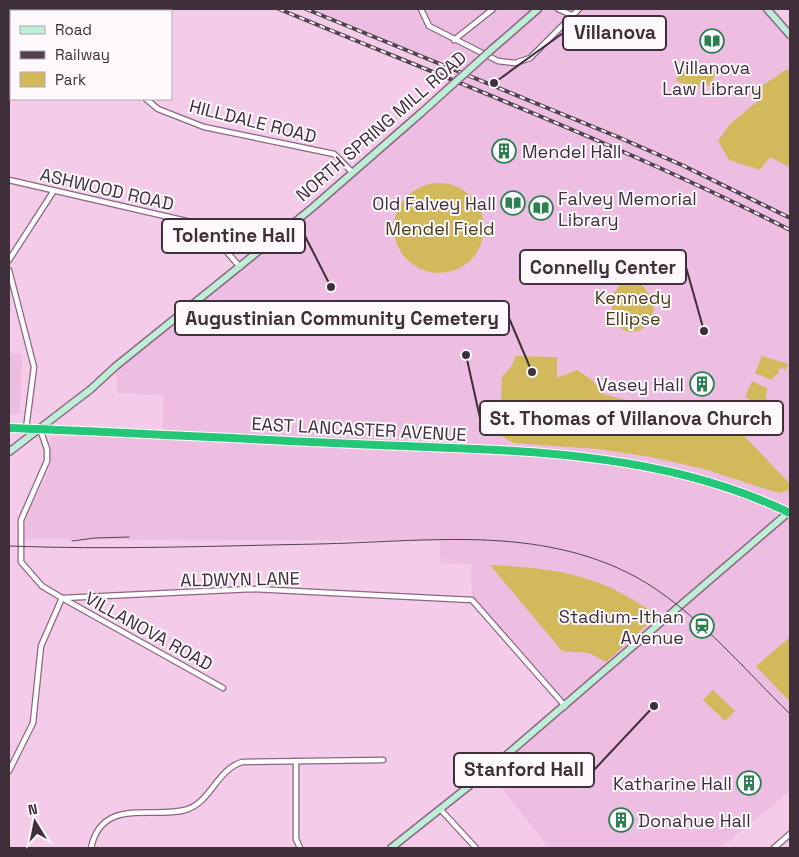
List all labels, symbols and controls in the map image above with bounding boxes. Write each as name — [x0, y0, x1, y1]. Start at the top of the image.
legend — [10, 10, 172, 100]
callout: Villanova — [563, 16, 666, 50]
text: Road — [55, 20, 92, 39]
text: Villanova — [574, 20, 656, 45]
library icon: Villanova Law Library — [699, 28, 725, 54]
text: Railway — [55, 45, 110, 64]
street label: NORTH SPRING MILL ROAD — [291, 46, 471, 206]
place label: Villanova Law Library — [662, 56, 762, 100]
text: Park — [55, 70, 86, 89]
street label: HILLDALE ROAD — [187, 94, 319, 148]
building icon: Mendel Hall — [491, 138, 517, 164]
place label: Mendel Hall — [522, 140, 622, 163]
street label: ASHWOOD ROAD — [38, 162, 176, 216]
place label: Falvey Memorial Library — [558, 187, 697, 231]
library icon: Old Falvey Hall — [500, 190, 526, 216]
place label: Old Falvey Hall — [372, 192, 496, 215]
library icon: Falvey Memorial Library — [528, 195, 554, 221]
park label: Mendel Field — [385, 217, 495, 240]
callout: Tolentine Hall — [162, 219, 305, 253]
text: Tolentine Hall — [172, 223, 296, 248]
callout: Connelly Center — [520, 250, 686, 284]
text: Connelly Center — [530, 255, 676, 280]
park label: Kennedy Ellipse — [595, 286, 671, 330]
callout: Augustinian Community Cemetery — [175, 301, 509, 335]
text: Augustinian Community Cemetery — [185, 306, 499, 331]
building icon: Vasey Hall — [689, 371, 715, 397]
place label: Vasey Hall — [596, 373, 684, 396]
callout: St. Thomas of Villanova Church — [480, 401, 783, 435]
text: St. Thomas of Villanova Church — [490, 406, 772, 431]
street label: EAST LANCASTER AVENUE — [251, 412, 467, 446]
street label: ALDWYN LANE — [180, 566, 300, 592]
street label: VILLANOVA ROAD — [81, 586, 217, 676]
place label: Stadium-Ithan Avenue — [559, 605, 684, 649]
station icon: Stadium-Ithan Avenue — [689, 613, 715, 639]
callout: Stanford Hall — [454, 753, 594, 787]
text: Stanford Hall — [464, 757, 584, 782]
building icon: Katharine Hall — [736, 770, 762, 796]
place label: Katharine Hall — [613, 772, 732, 795]
north arrow — [10, 797, 60, 847]
text: N — [27, 800, 39, 819]
building icon: Donahue Hall — [608, 807, 634, 833]
place label: Donahue Hall — [638, 809, 751, 832]

